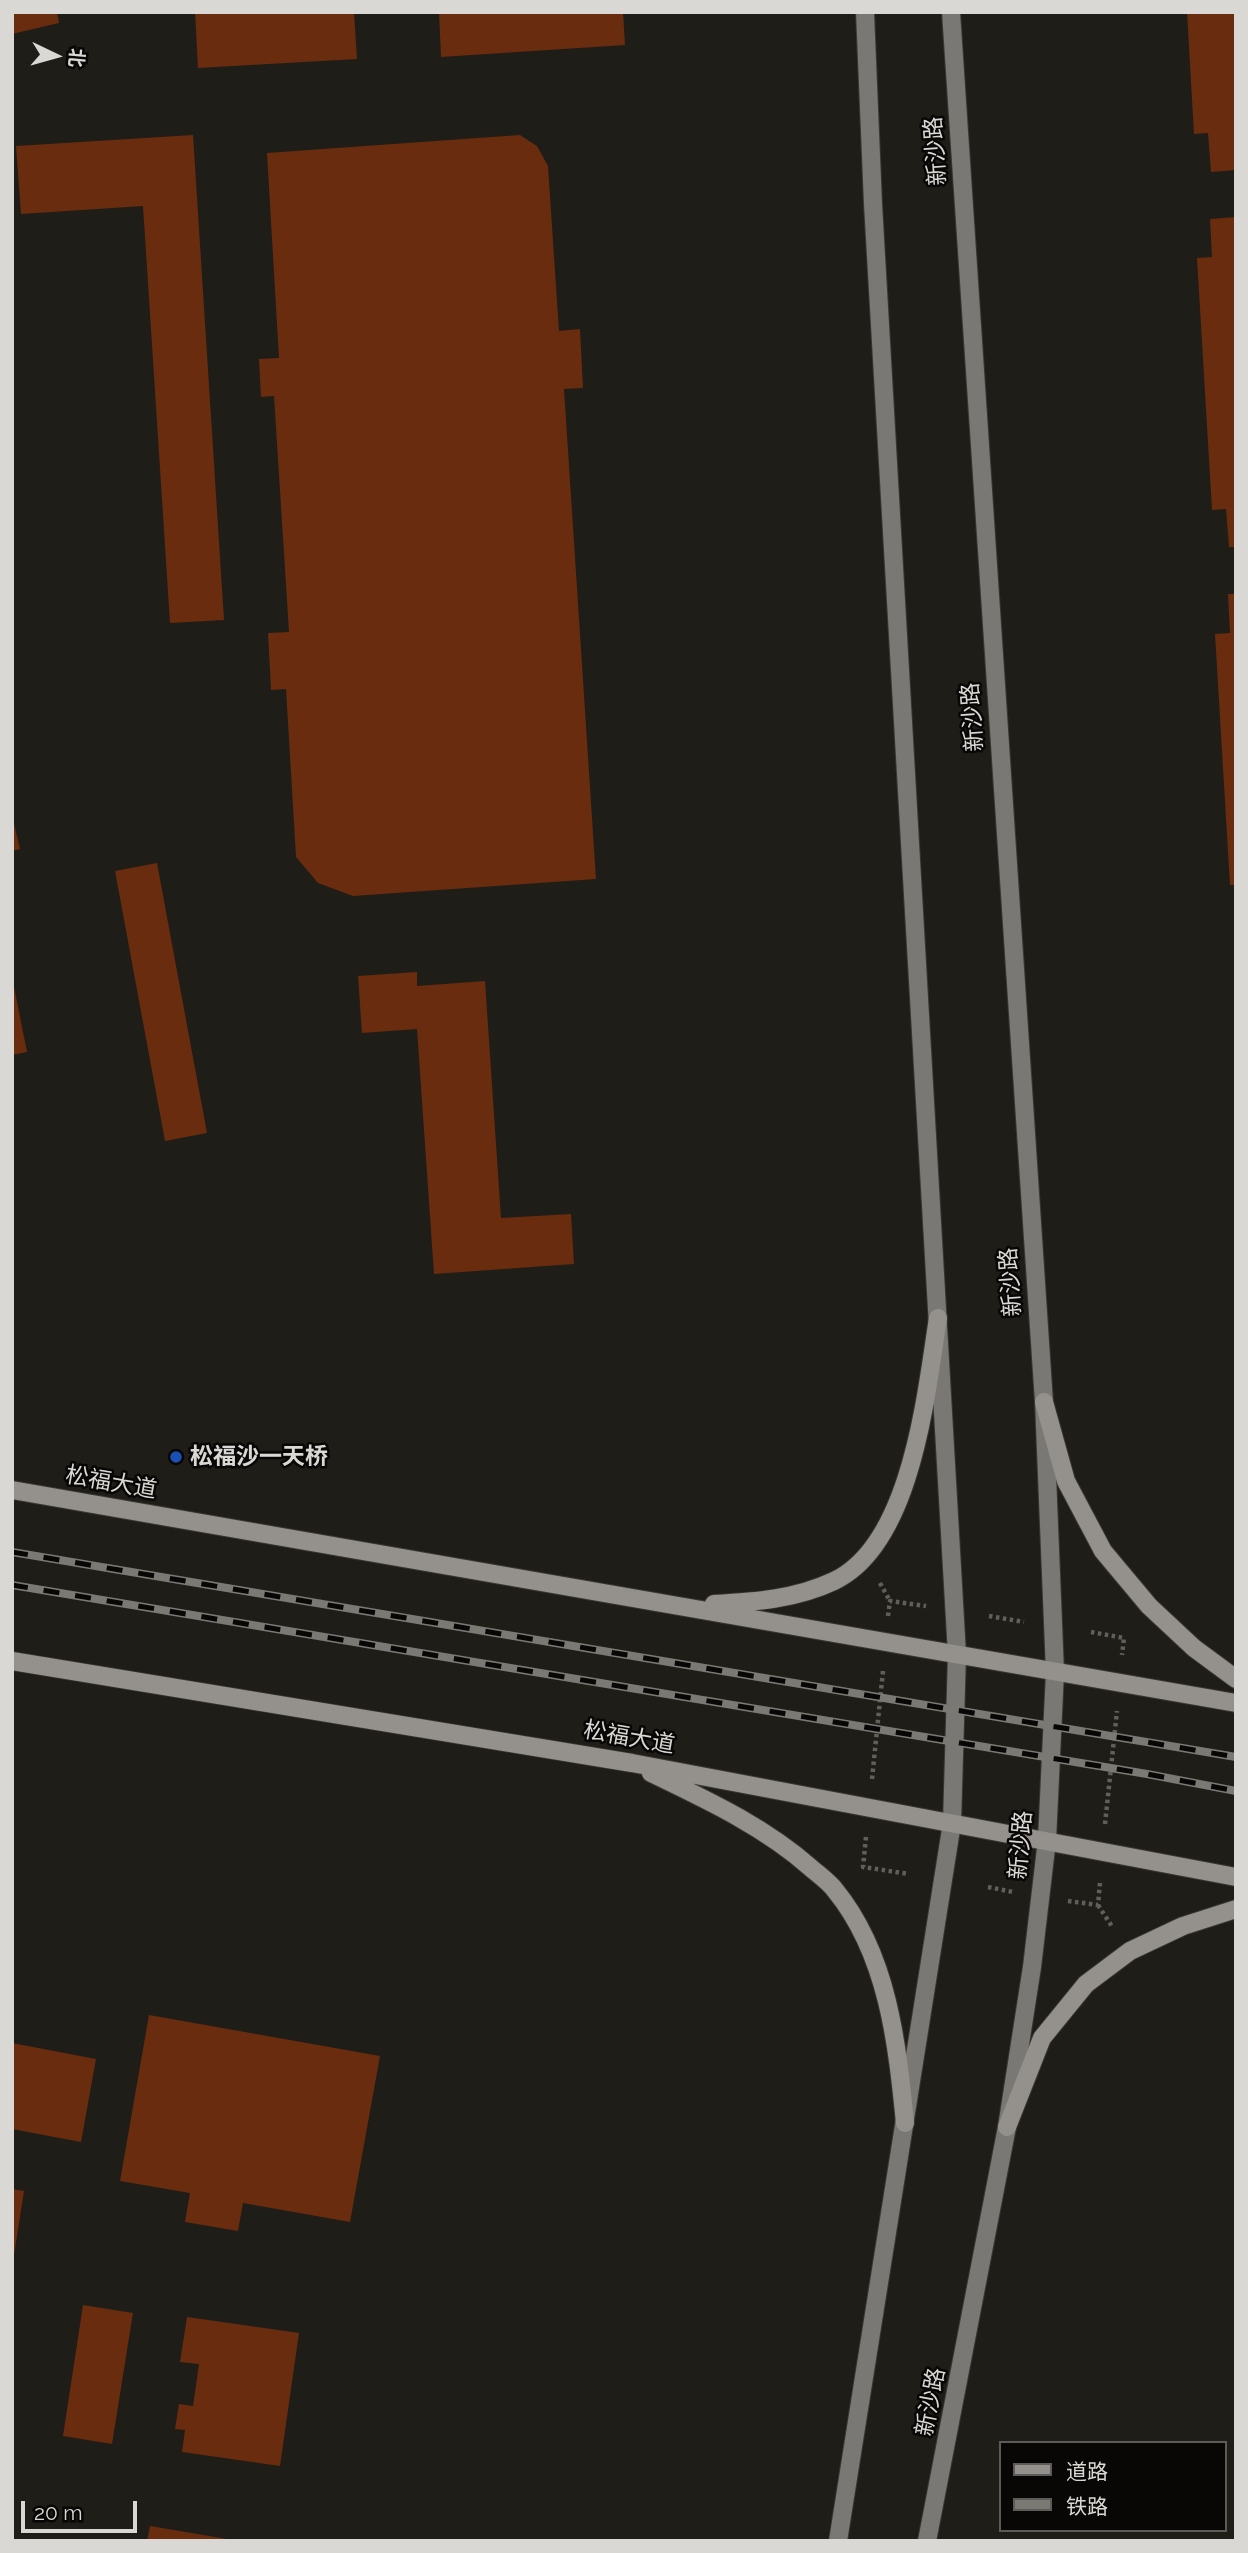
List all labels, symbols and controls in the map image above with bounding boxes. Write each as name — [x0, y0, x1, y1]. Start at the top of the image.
north arrow — [21, 21, 91, 91]
text: 北 — [65, 47, 89, 68]
street label: 新沙路 — [920, 116, 952, 186]
street label: 新沙路 — [957, 682, 989, 752]
street label: 新沙路 — [995, 1247, 1027, 1317]
place label: 松福沙一天桥 — [190, 1443, 328, 1471]
marker: 松福沙一天桥 — [168, 1449, 184, 1465]
street label: 松福大道 — [63, 1461, 159, 1505]
street label: 松福大道 — [581, 1716, 677, 1760]
street label: 新沙路 — [1004, 1809, 1038, 1881]
street label: 新沙路 — [911, 2366, 951, 2438]
legend — [1000, 2441, 1227, 2532]
text: 道路 — [1066, 2459, 1108, 2484]
scale bar — [24, 2486, 140, 2530]
text: 铁路 — [1066, 2494, 1108, 2519]
text: 20 m — [34, 2500, 82, 2525]

